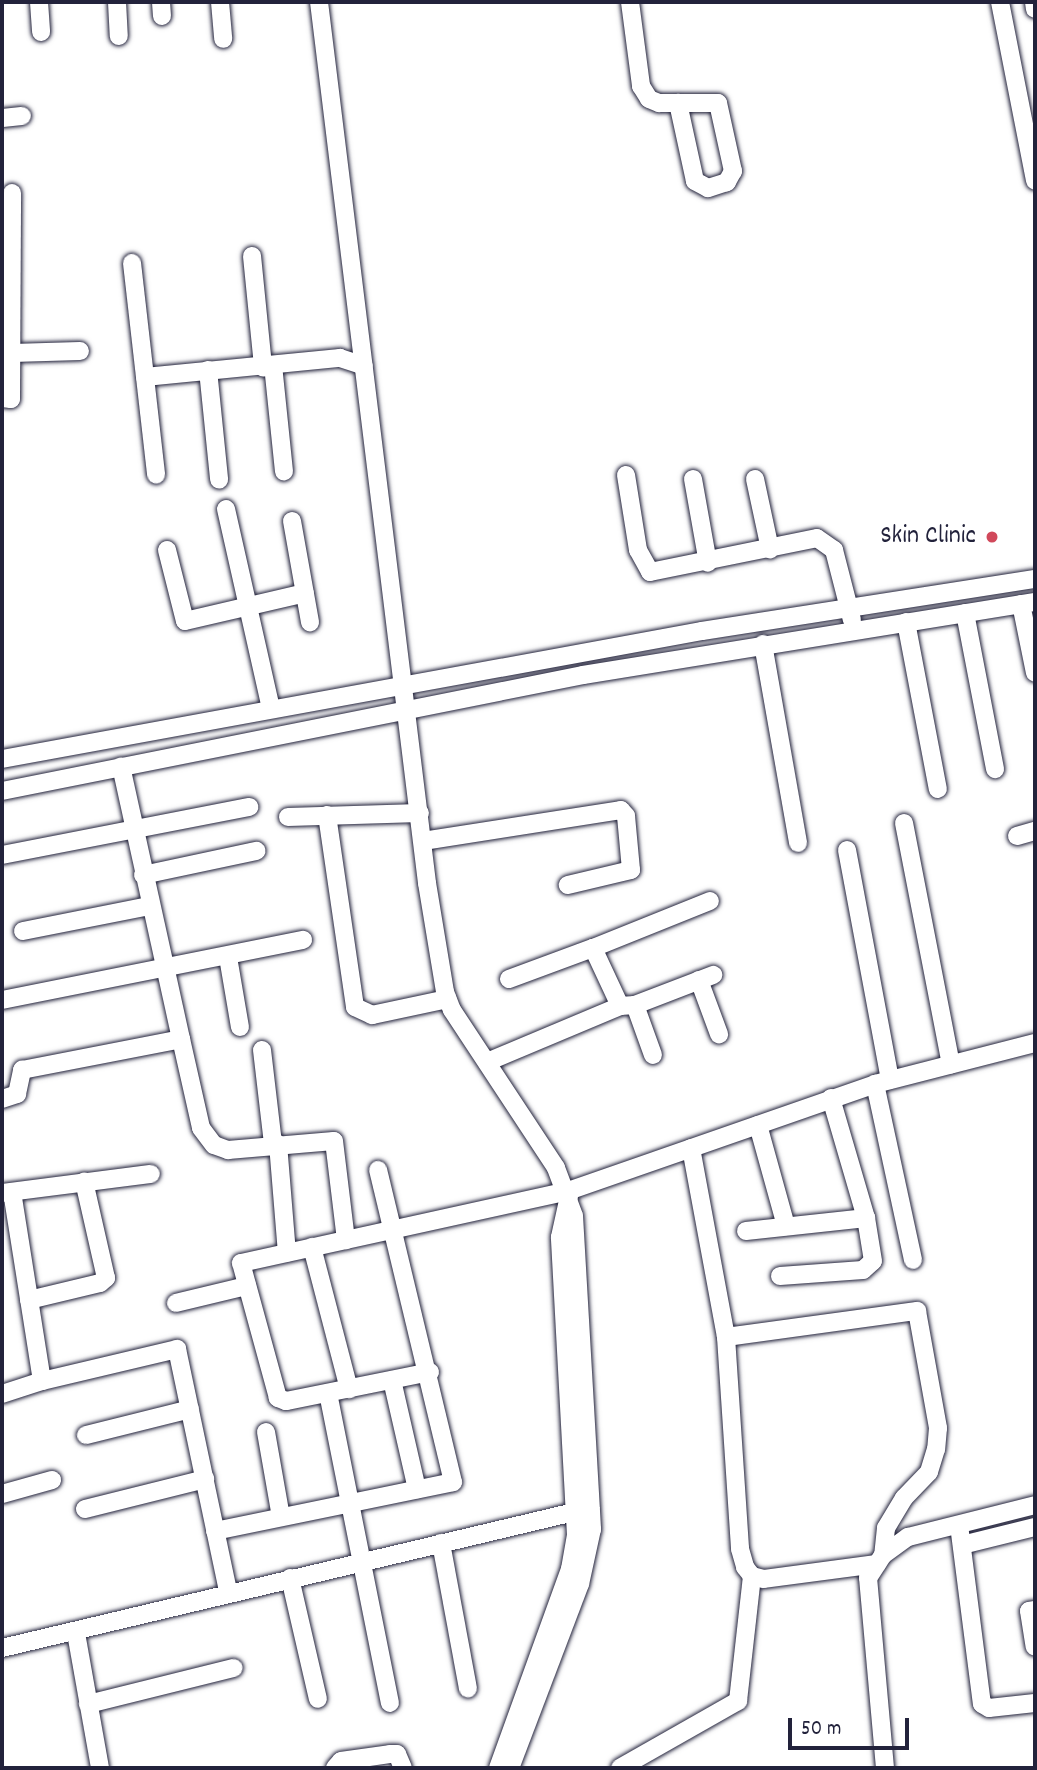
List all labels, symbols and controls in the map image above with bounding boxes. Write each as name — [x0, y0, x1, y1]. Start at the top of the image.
place label: Skin Clinic — [880, 521, 976, 553]
marker: Skin Clinic — [982, 527, 1002, 547]
scale bar — [792, 1704, 913, 1748]
text: 50 m — [801, 1715, 841, 1745]

